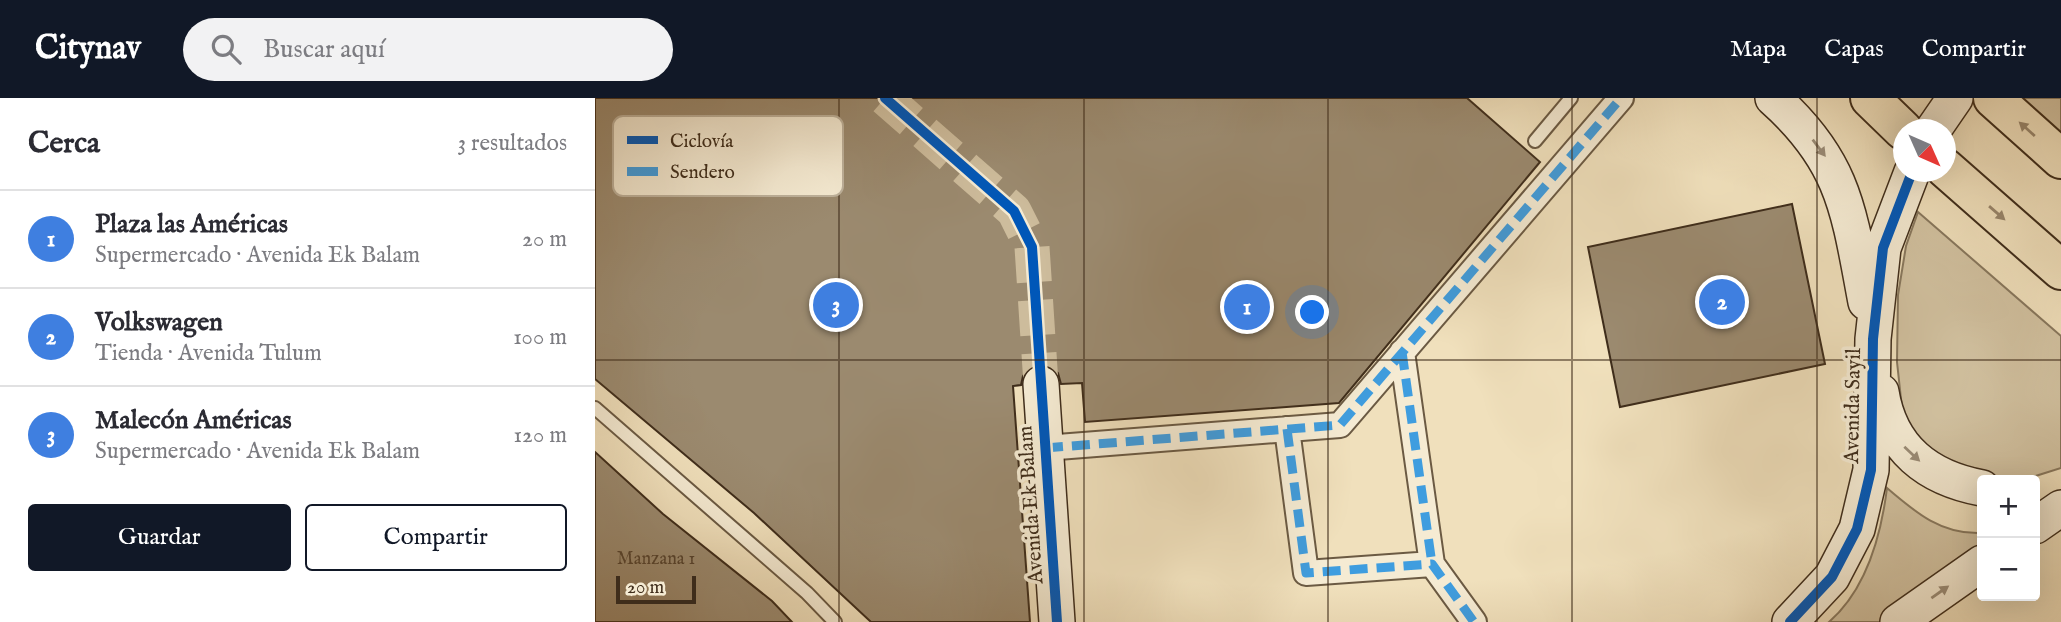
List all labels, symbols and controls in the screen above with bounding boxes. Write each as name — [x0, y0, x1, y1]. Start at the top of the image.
search box — [183, 18, 673, 81]
text: Citynav — [35, 28, 141, 70]
icon: search — [207, 30, 245, 68]
text: Buscar aquí — [263, 33, 385, 66]
text: Mapa — [1730, 34, 1786, 65]
text: Capas — [1824, 34, 1884, 65]
text: Compartir — [1922, 34, 2026, 65]
legend — [613, 116, 843, 196]
north arrow — [1893, 119, 1956, 182]
one-way arrow — [2019, 121, 2036, 137]
text: Cerca — [28, 125, 100, 163]
text: 3 resultados — [457, 129, 567, 158]
text: Ciclovía — [670, 130, 734, 154]
one-way arrow — [1811, 139, 1826, 157]
text: Sendero — [670, 161, 735, 185]
one-way arrow — [1988, 205, 2005, 221]
text: Plaza las Américas — [95, 208, 288, 241]
text: 1 — [47, 225, 55, 254]
text: 20 m — [522, 225, 567, 254]
text: Supermercado · Avenida Ek Balam — [95, 241, 420, 270]
pin: 2 — [1699, 276, 1745, 328]
pin: 3 — [813, 279, 859, 331]
pin: 1 — [1224, 281, 1270, 333]
your location — [1295, 295, 1329, 329]
text: Volkswagen — [95, 306, 223, 339]
text: 2 — [46, 323, 56, 352]
text: 100 m — [513, 323, 567, 352]
text: Tienda · Avenida Tulum — [95, 339, 322, 368]
street label: Avenida Sayil — [1839, 348, 1868, 465]
text: Malecón Américas — [95, 404, 292, 437]
text: 3 — [47, 421, 55, 450]
text: 120 m — [514, 421, 567, 450]
street label: Avenida Ek Balam — [1012, 425, 1051, 586]
text: Supermercado · Avenida Ek Balam — [95, 437, 420, 466]
one-way arrow — [1903, 446, 1920, 462]
map controls — [1977, 475, 2040, 601]
button: + — [1977, 475, 2040, 538]
button: Guardar — [28, 504, 291, 571]
button: Compartir — [305, 504, 567, 571]
button: − — [1977, 538, 2040, 601]
house number: Manzana 1 — [617, 548, 695, 571]
scale bar — [616, 573, 697, 605]
text: 20 m — [627, 576, 664, 600]
one-way arrow — [1931, 585, 1949, 599]

